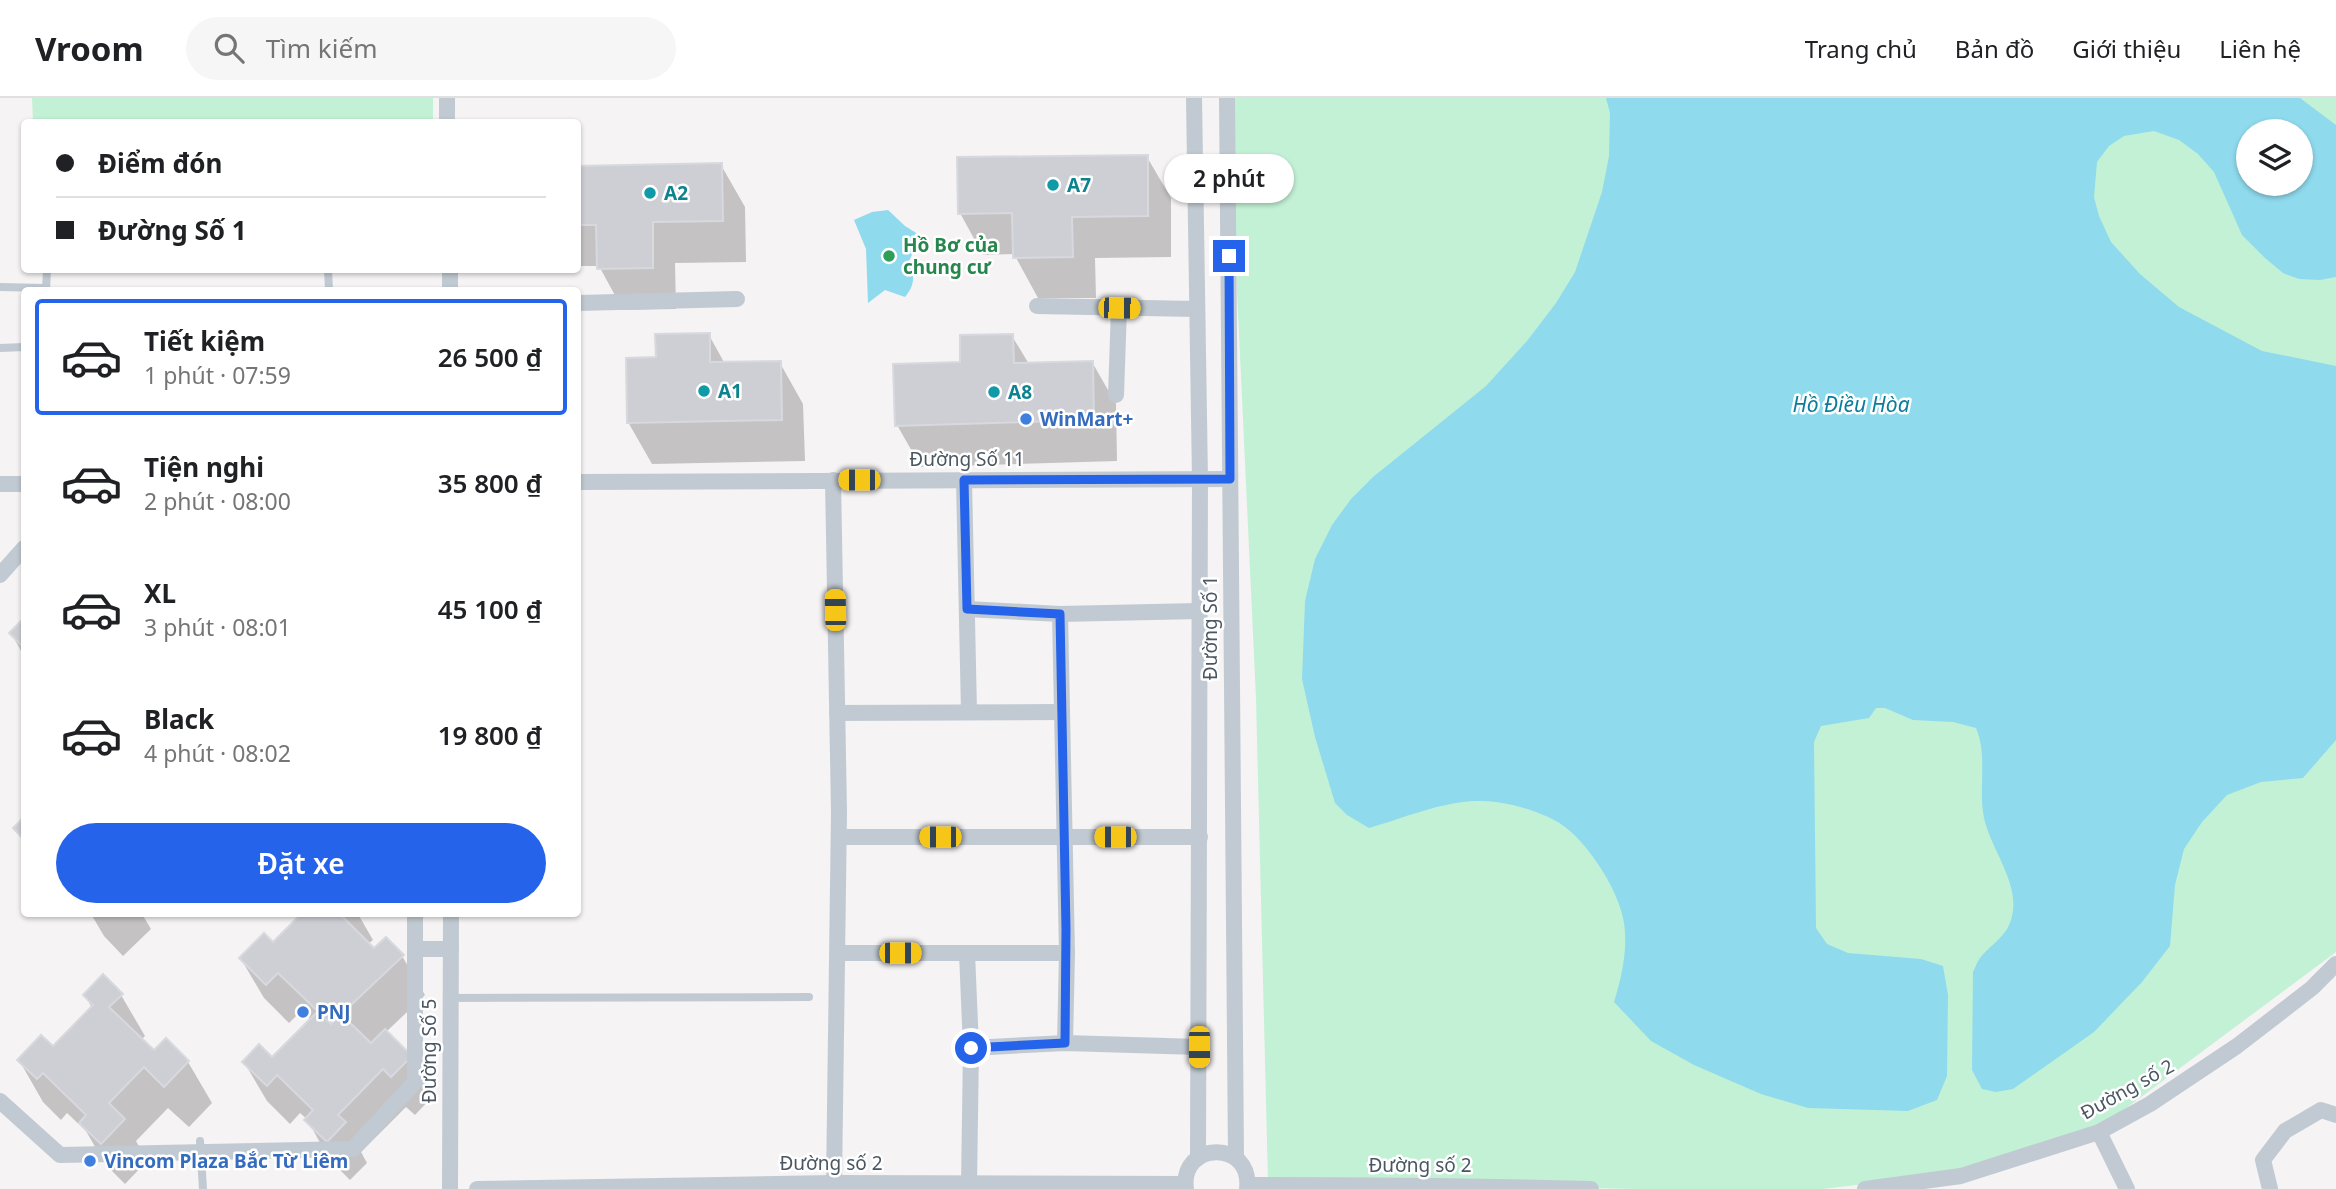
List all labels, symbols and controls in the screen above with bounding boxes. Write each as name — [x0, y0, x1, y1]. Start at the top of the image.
search box — [186, 17, 676, 80]
text: Vroom — [35, 26, 144, 71]
icon: search — [210, 29, 248, 67]
text: Tìm kiếm — [266, 30, 377, 66]
text: Trang chủ — [1805, 32, 1917, 65]
text: Bản đồ — [1955, 32, 2034, 65]
text: Giới thiệu — [2072, 32, 2181, 65]
text: Liên hệ — [2219, 32, 2301, 65]
map controls — [2236, 119, 2313, 196]
button: layers — [2236, 119, 2313, 196]
text: Điểm đón — [98, 145, 222, 181]
callout: 2 phút — [1164, 155, 1294, 204]
text: 2 phút — [1193, 162, 1265, 194]
place label: A7 — [1067, 172, 1091, 198]
marker: A7 — [1045, 177, 1061, 193]
place label: A2 — [664, 180, 688, 206]
marker: A2 — [642, 185, 658, 201]
text: Đường Số 1 — [98, 212, 247, 248]
place label: Hồ Bơ của chung cư — [903, 232, 998, 280]
route end — [1213, 240, 1245, 272]
marker: Hồ Bơ của chung cư — [881, 248, 897, 264]
car — [1098, 297, 1141, 319]
text: Tiết kiệm — [144, 323, 265, 359]
icon: car — [60, 326, 123, 389]
text: 26 500 ₫ — [438, 339, 542, 375]
text: 1 phút · 07:59 — [144, 359, 291, 391]
place label: A1 — [718, 378, 742, 404]
place label: A8 — [1008, 379, 1032, 405]
marker: A1 — [696, 383, 712, 399]
marker: A8 — [986, 384, 1002, 400]
water label: Hồ Điều Hòa — [1792, 390, 1910, 418]
place label: WinMart+ — [1040, 406, 1133, 432]
marker: WinMart+ — [1018, 411, 1034, 427]
street label: Đường Số 11 — [909, 446, 1025, 472]
text: Tiện nghi — [144, 449, 264, 485]
icon: car — [60, 452, 123, 515]
text: 35 800 ₫ — [438, 465, 542, 501]
car — [839, 470, 881, 491]
text: 2 phút · 08:00 — [144, 485, 291, 517]
text: XL — [144, 575, 176, 611]
street label: Đường Số 1 — [1197, 576, 1223, 680]
icon: car — [60, 578, 123, 641]
car — [825, 589, 846, 631]
text: 45 100 ₫ — [438, 591, 542, 627]
text: 3 phút · 08:01 — [144, 611, 291, 643]
text: Black — [144, 701, 214, 737]
icon: car — [60, 704, 123, 767]
text: 19 800 ₫ — [438, 717, 542, 753]
text: 4 phút · 08:02 — [144, 737, 291, 769]
button: Đặt xe — [56, 823, 546, 903]
car — [920, 827, 962, 848]
car — [1095, 827, 1137, 848]
car — [880, 943, 922, 964]
place label: PNJ — [317, 999, 351, 1025]
street label: Đường Số 5 — [416, 999, 442, 1103]
marker: PNJ — [295, 1004, 311, 1020]
car — [1189, 1026, 1210, 1068]
route start — [955, 1032, 987, 1064]
street label: Đường số 2 — [2076, 1053, 2178, 1125]
place label: Vincom Plaza Bắc Từ Liêm — [104, 1148, 348, 1174]
street label: Đường số 2 — [779, 1150, 883, 1176]
street label: Đường số 2 — [1368, 1152, 1472, 1178]
marker: Vincom Plaza Bắc Từ Liêm — [82, 1153, 98, 1169]

